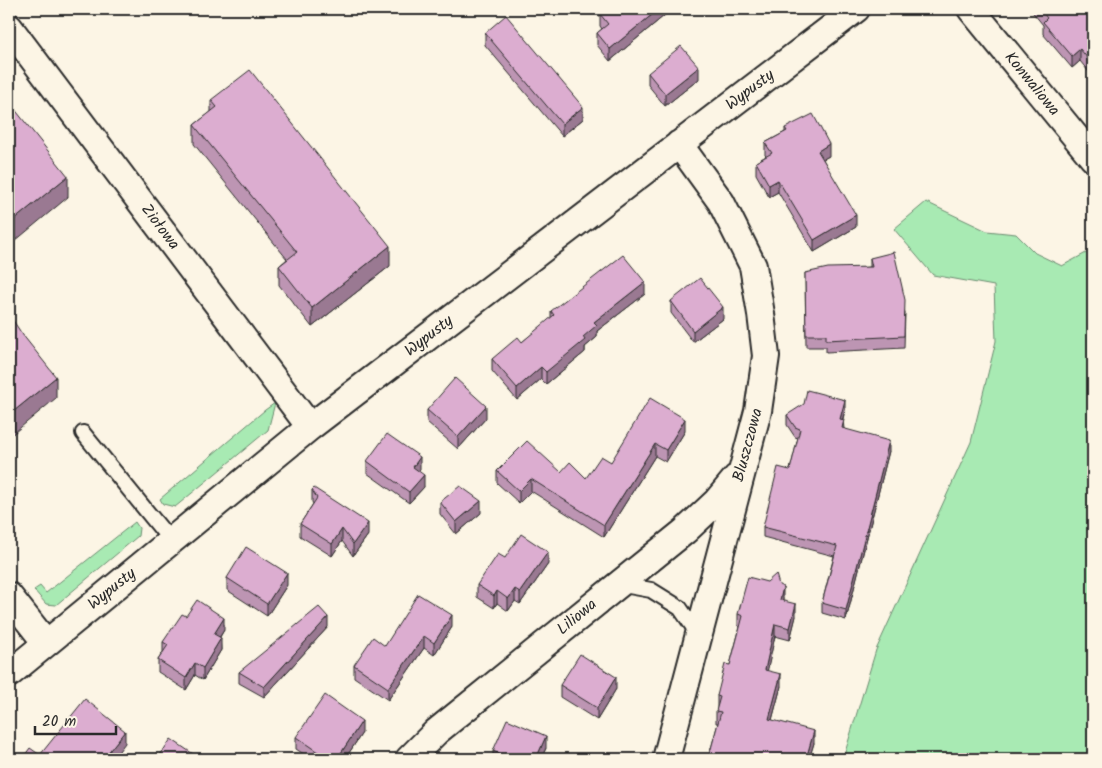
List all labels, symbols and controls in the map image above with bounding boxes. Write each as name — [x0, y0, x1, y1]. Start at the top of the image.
street label: Konwaliowa — [998, 46, 1066, 122]
street label: Wypusty — [720, 63, 780, 117]
street label: Ziołowa — [134, 199, 186, 255]
street label: Wypusty — [399, 309, 459, 363]
street label: Bluszczowa — [726, 405, 770, 485]
street label: Wypusty — [82, 561, 142, 616]
street label: Liliowa — [551, 593, 603, 641]
scale bar — [35, 703, 116, 735]
text: 20 m — [42, 710, 76, 734]

